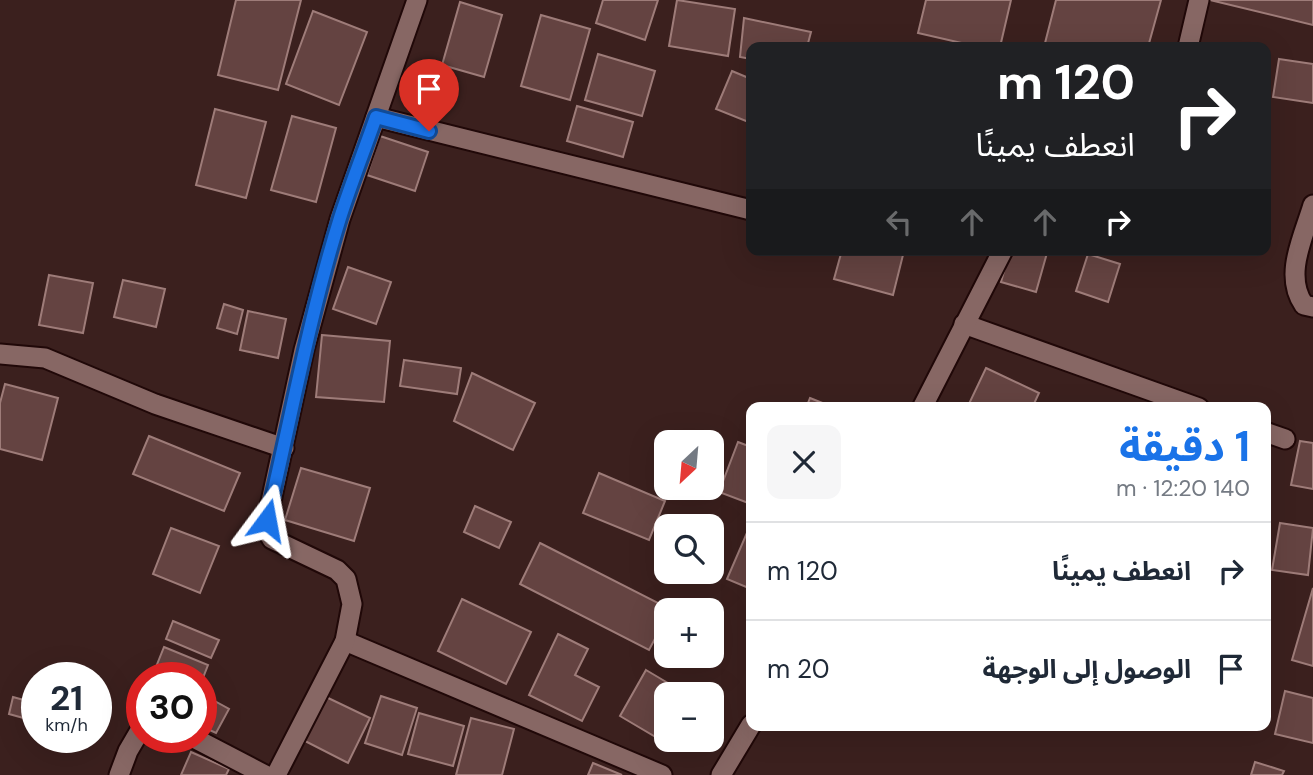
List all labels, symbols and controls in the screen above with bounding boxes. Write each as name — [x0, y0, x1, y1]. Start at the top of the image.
text: 120 m — [997, 50, 1135, 114]
pin — [399, 59, 459, 131]
icon: arrive — [410, 70, 448, 108]
icon: right — [1159, 70, 1250, 161]
text: انعطف يمينًا — [975, 124, 1135, 166]
icon: left — [880, 203, 918, 241]
icon: ahead — [953, 203, 991, 241]
icon: ahead — [1026, 203, 1064, 241]
icon: right — [1099, 203, 1137, 241]
text: 1 دقيقة — [1119, 419, 1250, 474]
button: close — [767, 425, 841, 499]
north arrow — [654, 430, 724, 500]
map controls — [654, 430, 724, 752]
text: 140 m · 12:20 — [1116, 473, 1250, 503]
position arrow — [230, 483, 304, 557]
button: search — [654, 514, 724, 584]
icon: right — [1212, 552, 1250, 590]
text: 120 m — [767, 554, 838, 588]
text: انعطف يمينًا — [1052, 554, 1191, 588]
button: + — [654, 598, 724, 668]
icon: arrive — [1212, 650, 1250, 688]
text: 20 m — [767, 652, 830, 686]
text: الوصول إلى الوجهة — [982, 652, 1191, 686]
speed limit sign: 30 — [126, 662, 217, 753]
text: 21 — [50, 675, 83, 721]
button: − — [654, 682, 724, 752]
text: km/h — [45, 713, 88, 737]

